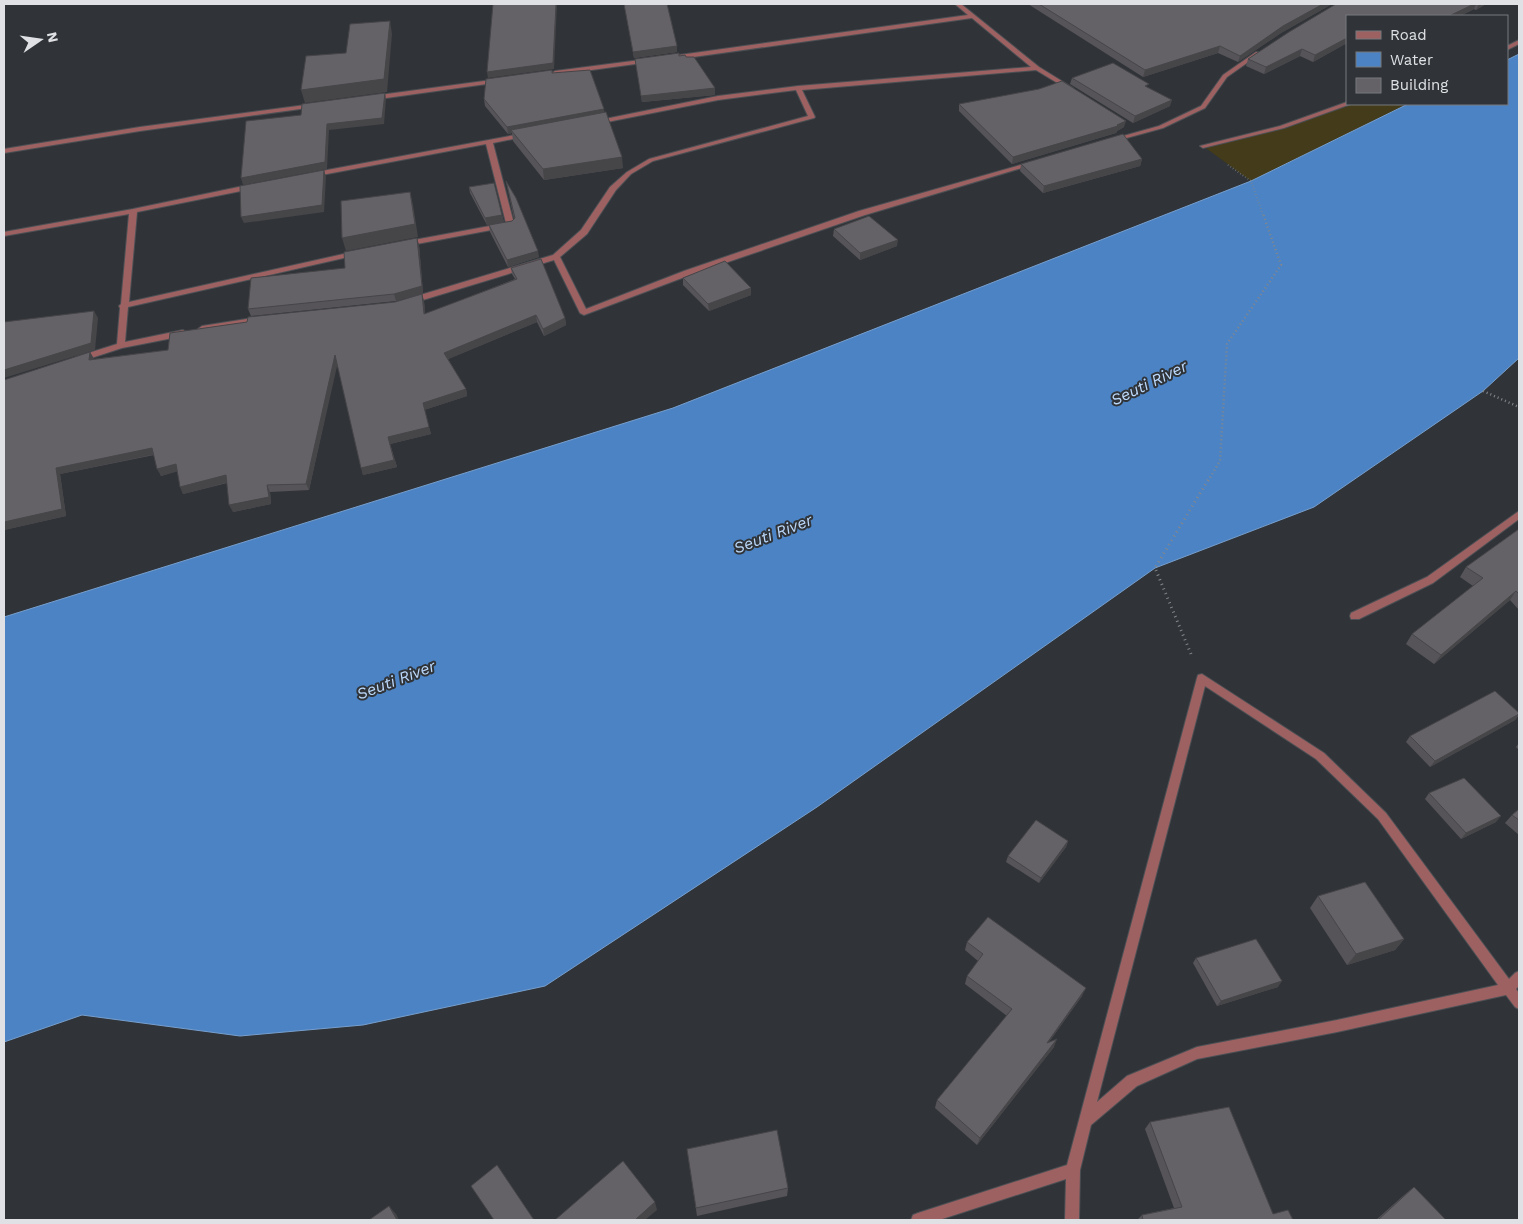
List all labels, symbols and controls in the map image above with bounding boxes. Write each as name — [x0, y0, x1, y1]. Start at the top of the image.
north arrow — [15, 15, 65, 65]
legend — [1346, 15, 1508, 105]
text: Road — [1390, 26, 1427, 44]
text: N — [44, 30, 62, 44]
text: Water — [1390, 51, 1433, 69]
text: Building — [1390, 76, 1448, 94]
water label: Seuti River — [1108, 356, 1191, 410]
water label: Seuti River — [731, 510, 816, 558]
water label: Seuti River — [354, 656, 439, 704]

